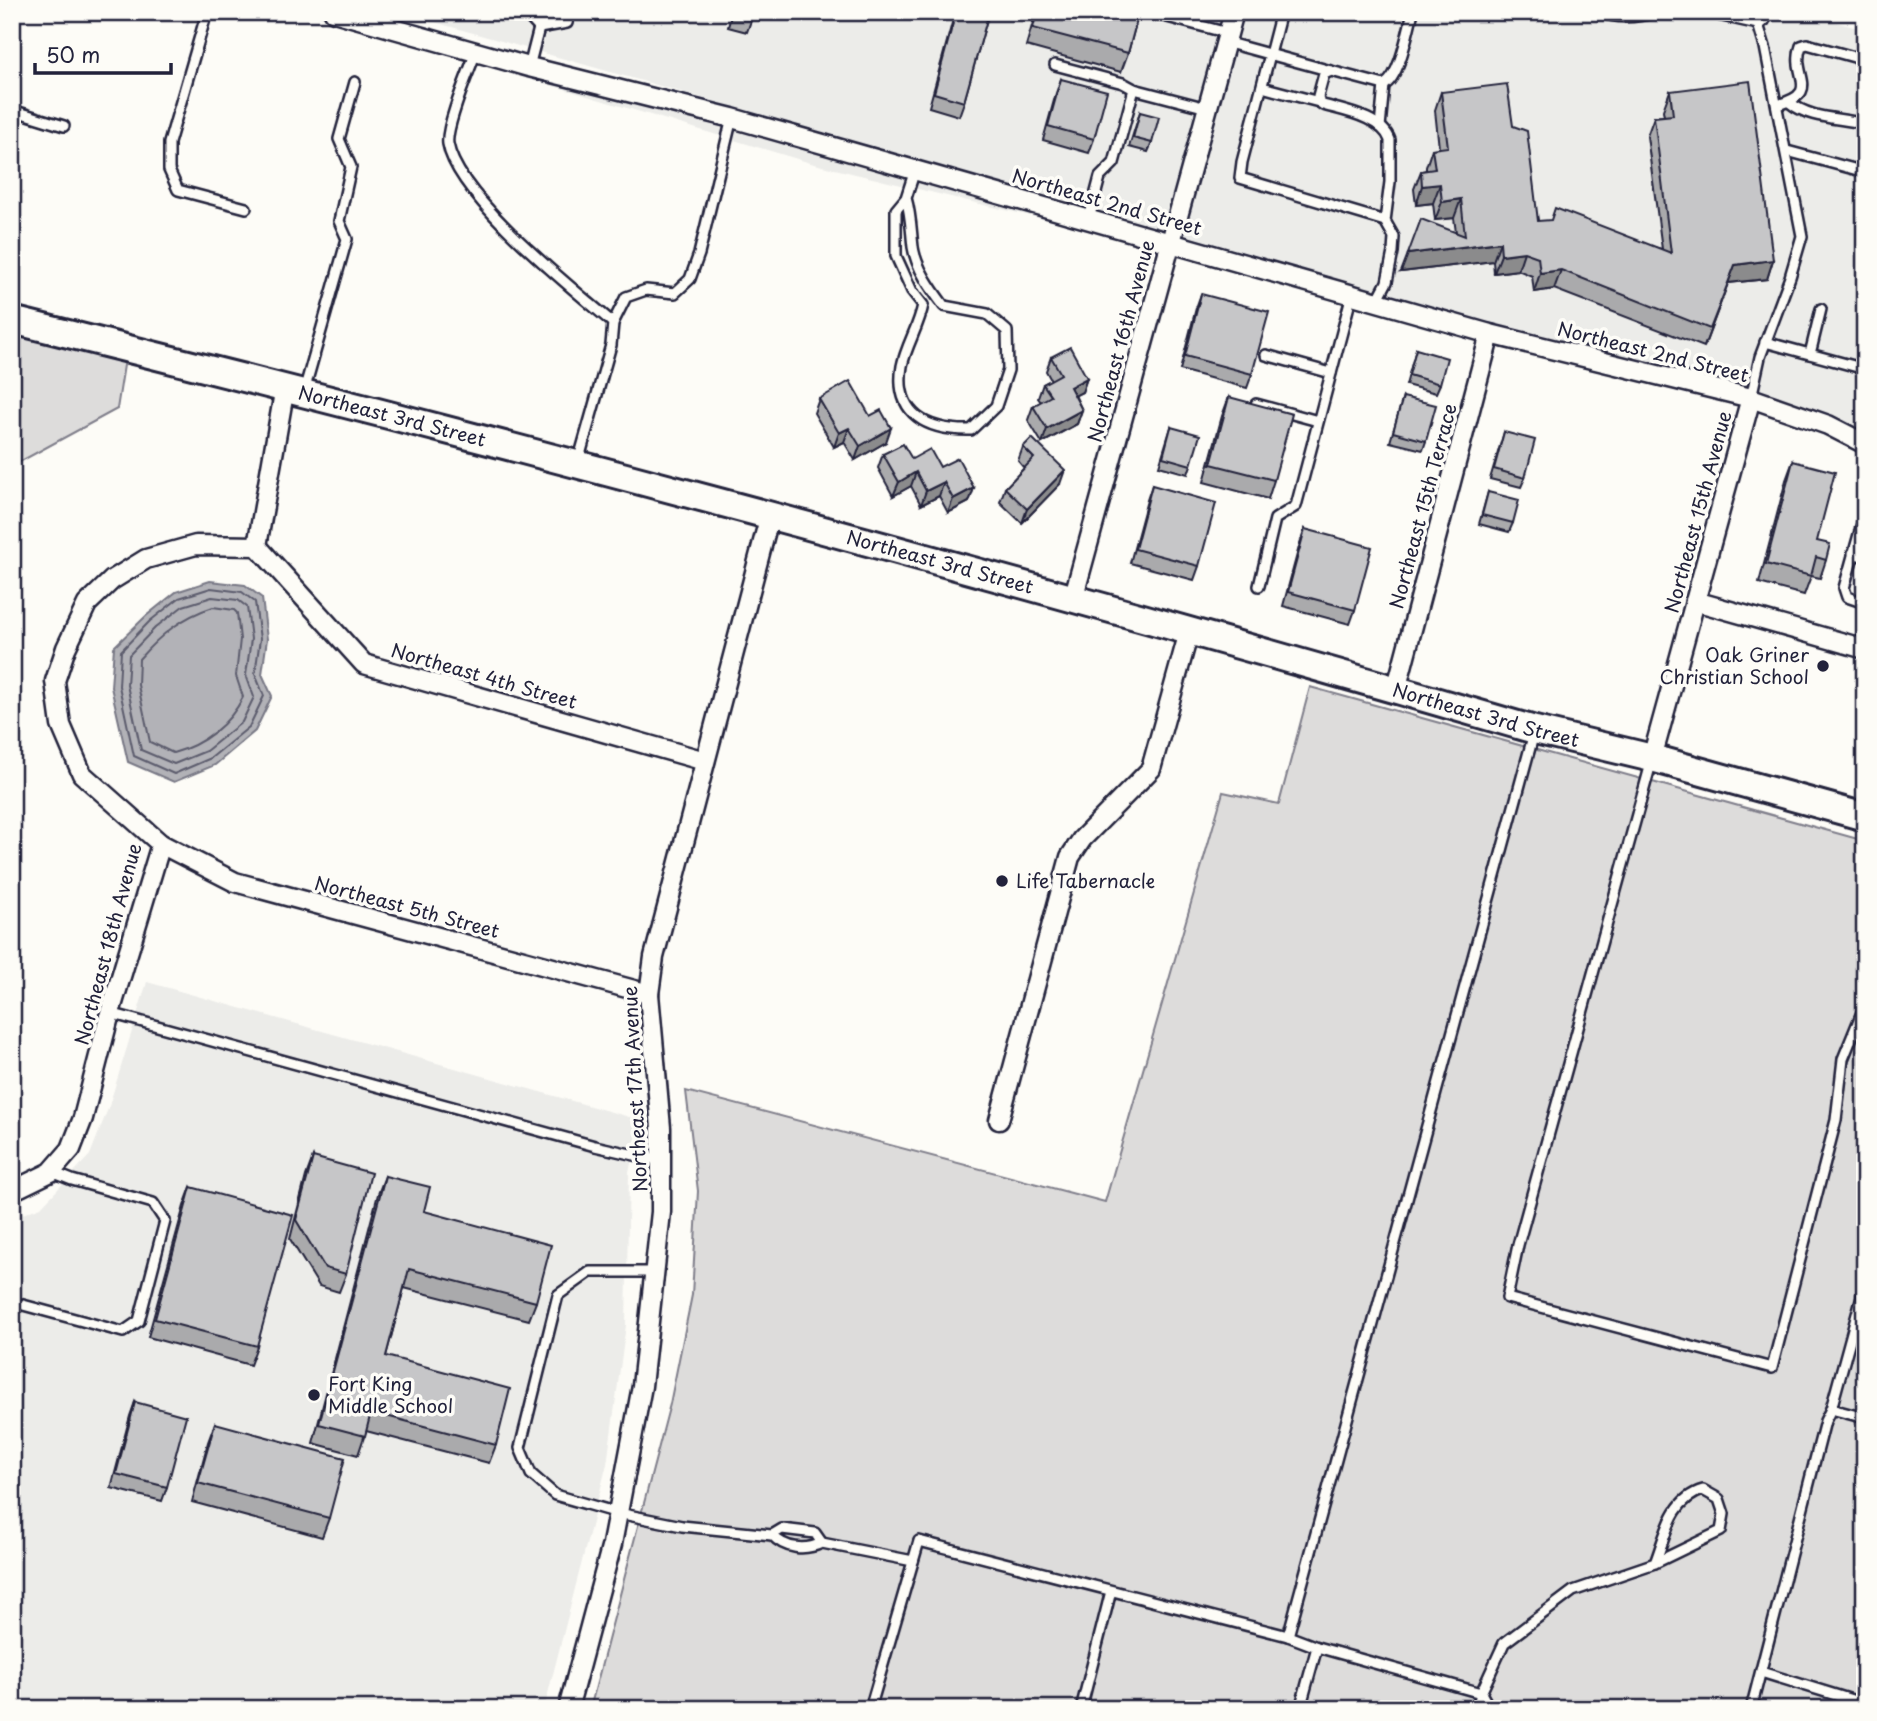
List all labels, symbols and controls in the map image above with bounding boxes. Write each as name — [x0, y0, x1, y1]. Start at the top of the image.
scale bar — [35, 32, 172, 76]
text: 50 m — [46, 38, 100, 70]
street label: Northeast 2nd Street — [1009, 161, 1206, 242]
street label: Northeast 16th Avenue — [1080, 236, 1161, 445]
street label: Northeast 2nd Street — [1555, 314, 1752, 388]
street label: Northeast 3rd Street — [296, 377, 489, 453]
street label: Northeast 15th Terrace — [1381, 400, 1463, 611]
street label: Northeast 15th Avenue — [1657, 408, 1737, 616]
street label: Northeast 3rd Street — [844, 522, 1037, 600]
street label: Northeast 4th Street — [388, 635, 581, 715]
place label: Oak Griner Christian School — [1659, 640, 1809, 690]
marker: Oak Griner Christian School — [1815, 658, 1831, 674]
street label: Northeast 3rd Street — [1390, 675, 1582, 753]
street label: Northeast 18th Avenue — [67, 840, 147, 1048]
place label: Life Tabernacle — [1016, 866, 1155, 894]
street label: Northeast 5th Street — [312, 868, 503, 944]
marker: Life Tabernacle — [994, 873, 1010, 889]
street label: Northeast 17th Avenue — [615, 985, 653, 1193]
place label: Fort King Middle School — [328, 1369, 453, 1419]
marker: Fort King Middle School — [306, 1387, 322, 1403]

